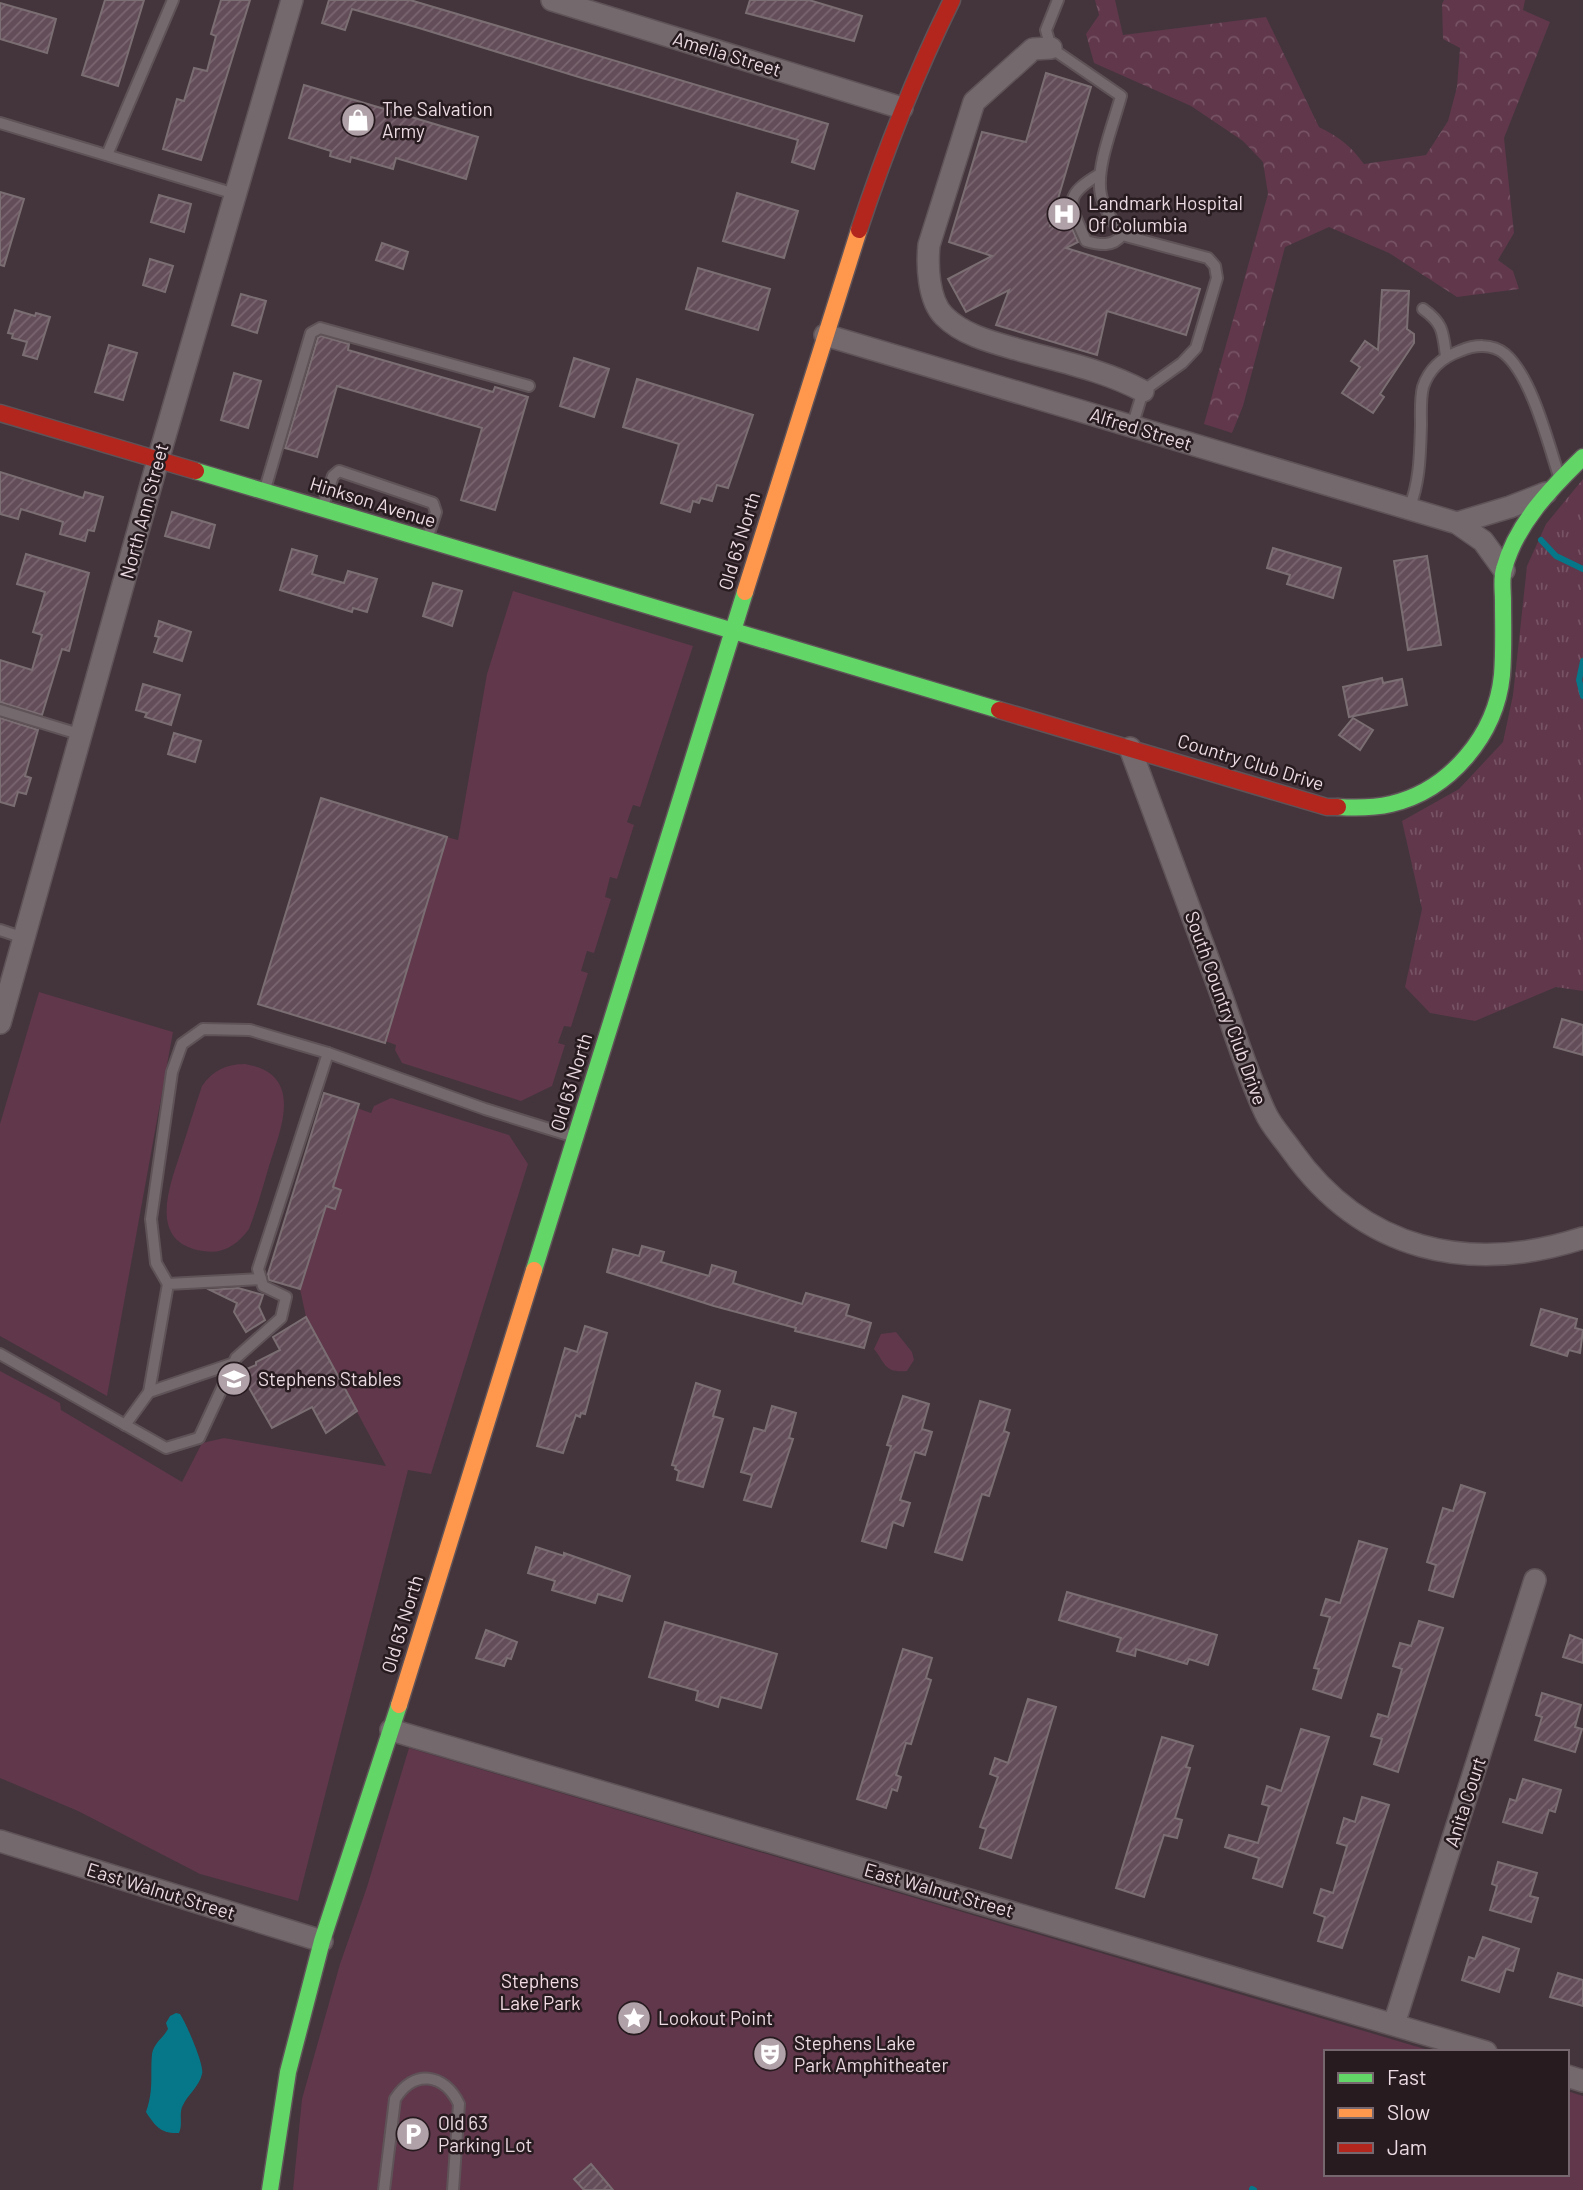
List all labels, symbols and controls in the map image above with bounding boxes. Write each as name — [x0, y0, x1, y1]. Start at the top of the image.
street label: Amelia Street — [670, 26, 784, 81]
place label: The Salvation Army — [382, 97, 493, 142]
shop icon: The Salvation Army — [339, 101, 377, 139]
place label: Landmark Hospital Of Columbia — [1088, 191, 1243, 236]
hospital icon: Landmark Hospital Of Columbia — [1045, 195, 1083, 233]
street label: Alfred Street — [1087, 402, 1195, 455]
street label: North Ann Street — [114, 441, 173, 581]
street label: Hinkson Avenue — [307, 471, 439, 532]
street label: Old 63 North — [713, 489, 764, 593]
street label: Country Club Drive — [1175, 728, 1327, 795]
street label: South Country Club Drive — [1181, 908, 1272, 1108]
street label: Old 63 North — [545, 1030, 596, 1134]
school or university icon: Stephens Stables — [215, 1360, 253, 1398]
place label: Stephens Stables — [258, 1367, 401, 1390]
street label: Old 63 North — [376, 1572, 427, 1676]
street label: Anita Court — [1439, 1754, 1490, 1850]
street label: East Walnut Street — [84, 1857, 238, 1924]
street label: East Walnut Street — [862, 1857, 1016, 1922]
park label: Stephens Lake Park — [500, 1969, 580, 2014]
place icon: Lookout Point — [615, 1999, 653, 2037]
place label: Lookout Point — [658, 2006, 773, 2029]
place label: Stephens Lake Park Amphitheater — [794, 2031, 948, 2076]
theatre icon: Stephens Lake Park Amphitheater — [751, 2035, 789, 2073]
legend — [1324, 2050, 1569, 2176]
text: Fast — [1387, 2064, 1427, 2089]
text: Slow — [1387, 2099, 1430, 2124]
place label: Old 63 Parking Lot — [438, 2111, 532, 2156]
parking icon: Old 63 Parking Lot — [394, 2115, 432, 2153]
text: Jam — [1387, 2134, 1427, 2159]

